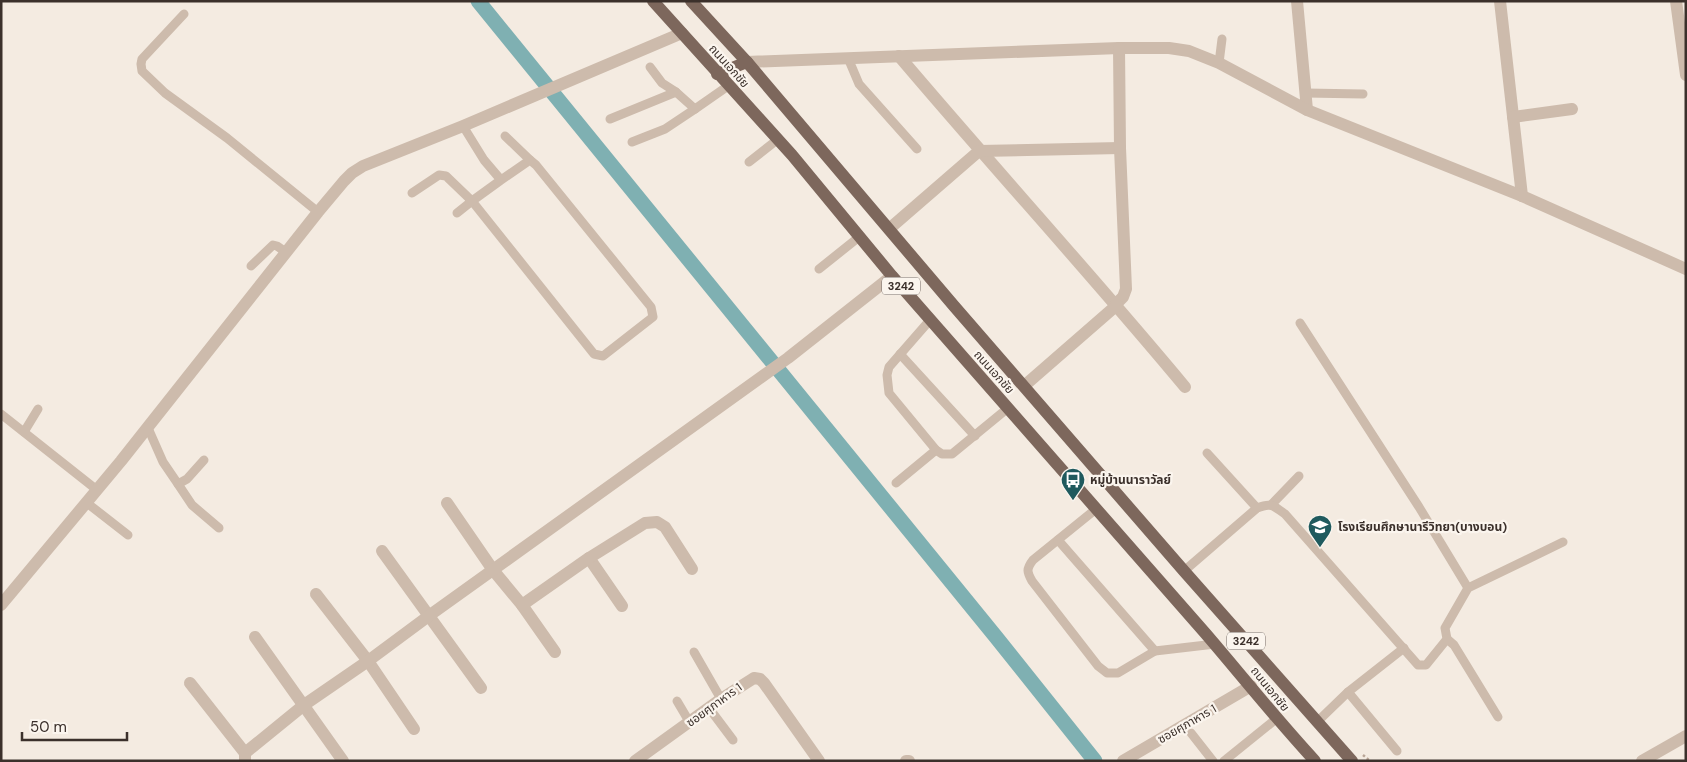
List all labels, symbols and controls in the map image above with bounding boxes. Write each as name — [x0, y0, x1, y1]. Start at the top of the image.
street label: ถนนเอกชัย — [705, 41, 753, 91]
road number: 3242 — [882, 278, 920, 294]
street label: ถนนเอกชัย — [970, 347, 1018, 397]
bus stop icon: หมู่บ้านนาราวัลย์ — [1060, 467, 1086, 501]
place label: หมู่บ้านนาราวัลย์ — [1090, 472, 1171, 488]
school or university icon: โรงเรียนศึกษานารีวิทยา(บางบอน) — [1307, 514, 1333, 548]
place label: โรงเรียนศึกษานารีวิทยา(บางบอน) — [1338, 519, 1507, 535]
road number: 3242 — [1227, 632, 1265, 649]
street label: ถนนเอกชัย — [1247, 663, 1293, 715]
street label: ซอยศุภาหาร 1 — [683, 679, 745, 731]
street label: ซอยศุภาหาร 1 — [1155, 701, 1219, 747]
scale bar — [22, 710, 128, 742]
text: 50 m — [30, 717, 67, 737]

